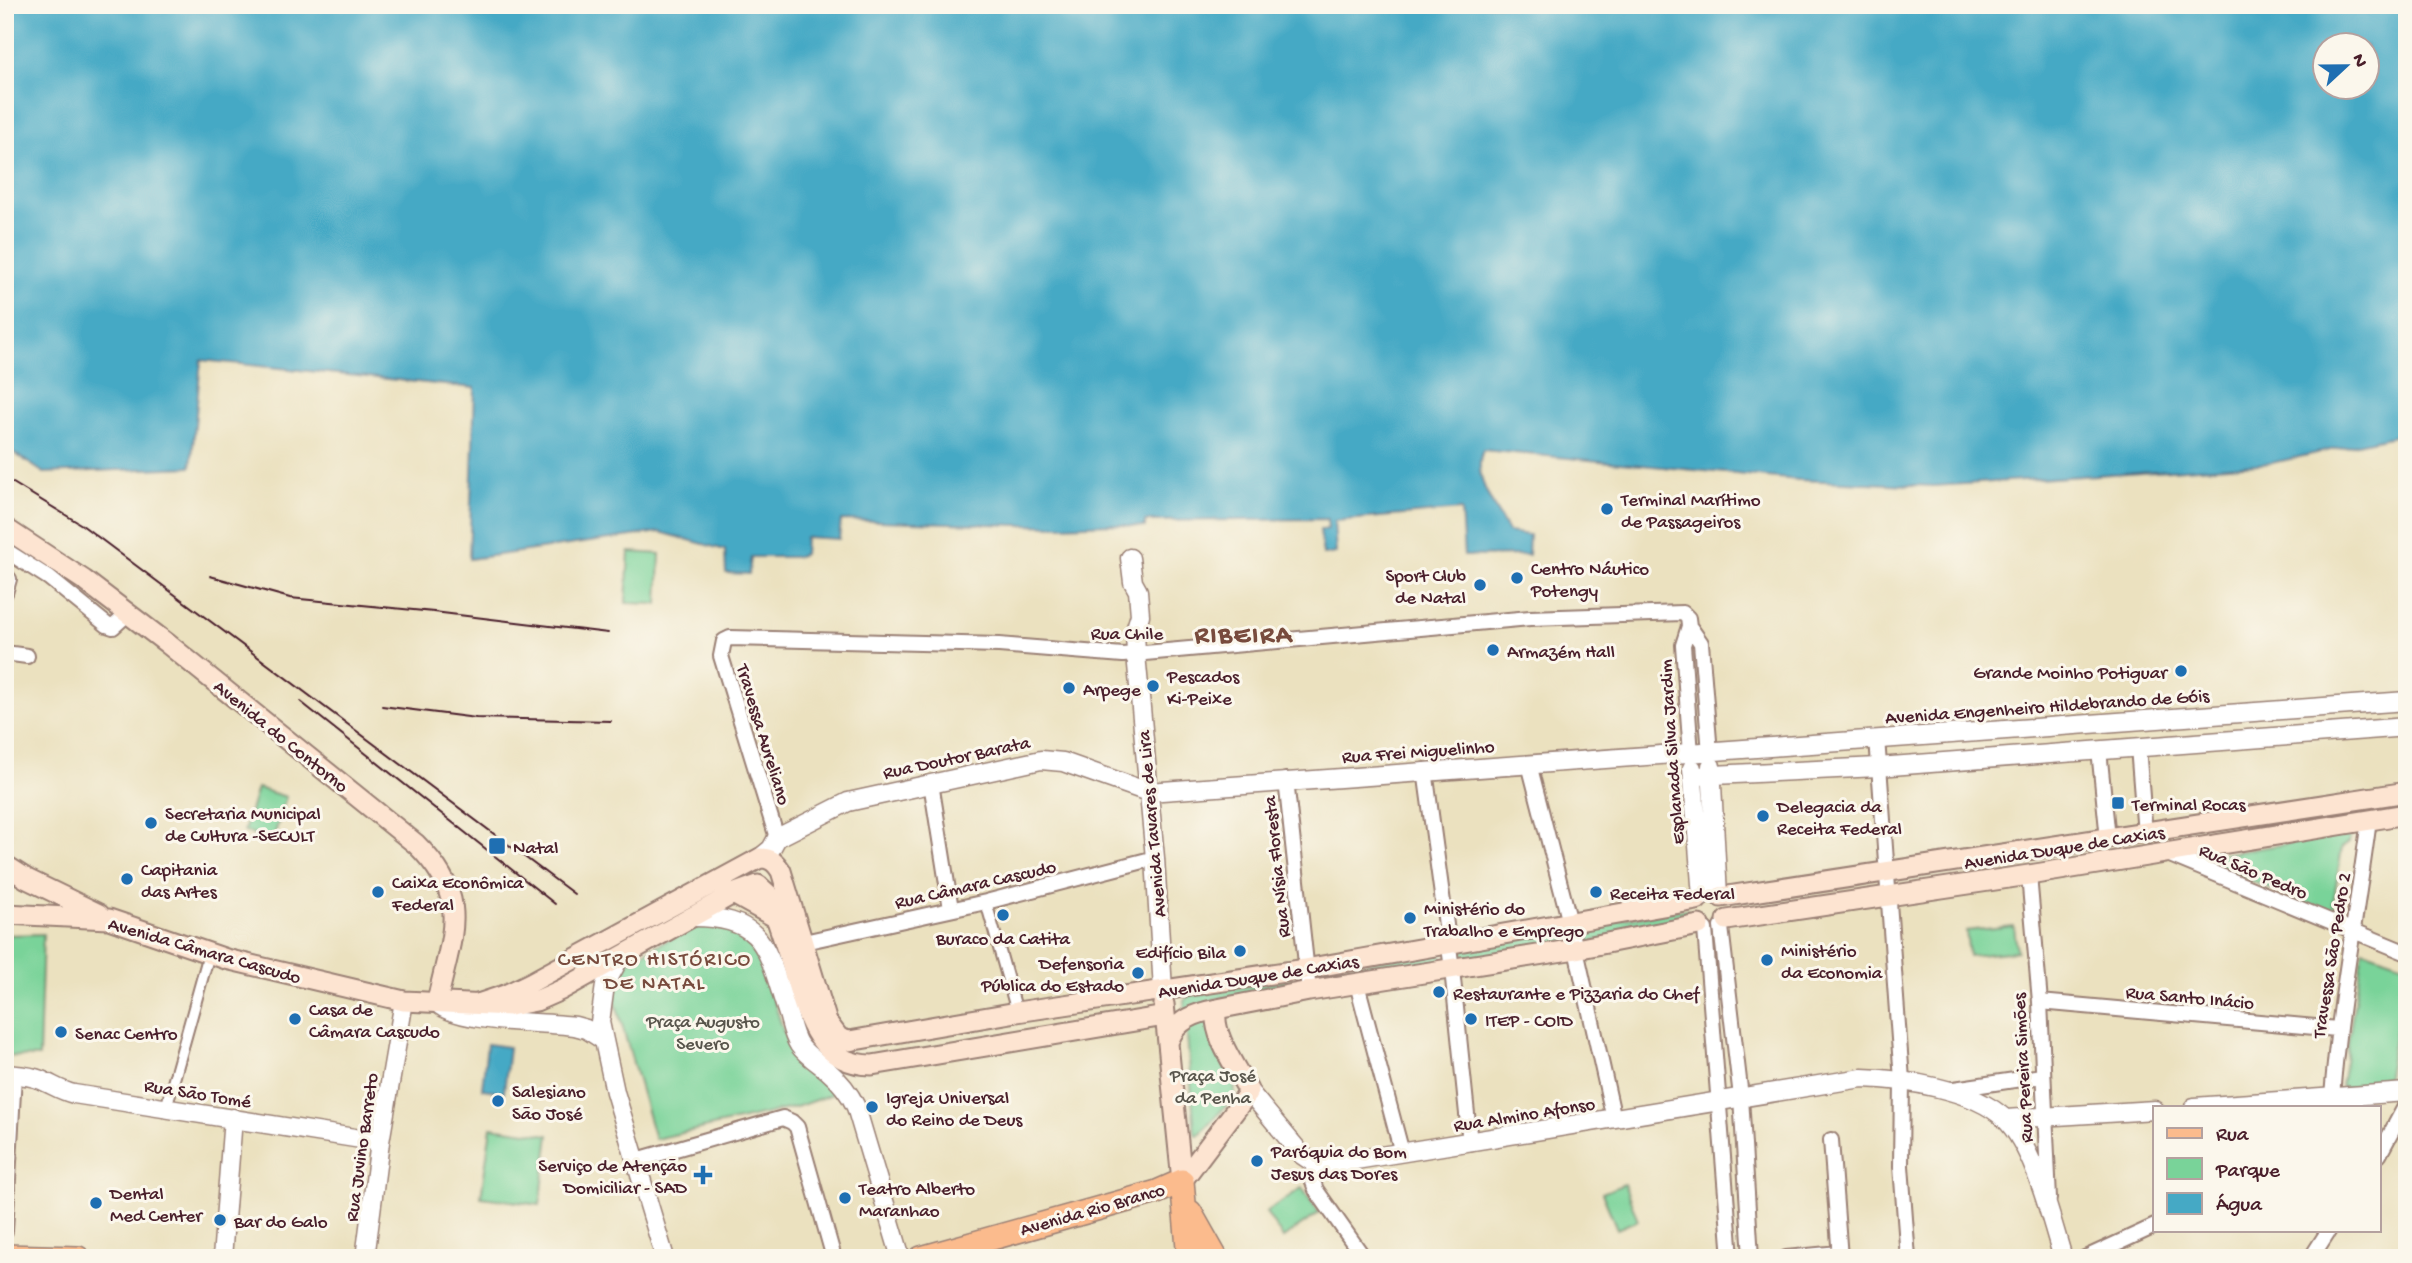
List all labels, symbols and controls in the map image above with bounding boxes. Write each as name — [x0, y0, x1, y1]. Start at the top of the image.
north arrow — [2310, 32, 2380, 102]
text: N — [2346, 51, 2372, 71]
place label: Terminal Marítimo de Passageiros — [1620, 490, 1761, 535]
marker: Terminal Marítimo de Passageiros — [1599, 501, 1615, 517]
place label: Centro Náutico Potengy — [1530, 559, 1649, 604]
place label: Sport Club de Natal — [1386, 566, 1466, 611]
marker: Centro Náutico Potengy — [1509, 570, 1525, 586]
marker: Sport Club de Natal — [1472, 577, 1488, 593]
district label: RIBEIRA — [1194, 622, 1293, 653]
street label: Rua Chile — [1091, 624, 1163, 647]
marker: Armazém Hall — [1485, 642, 1501, 658]
place label: Armazém Hall — [1507, 642, 1615, 665]
street label: Esplanada Silva Jardim — [1656, 658, 1691, 845]
street label: Travessa Aureliano — [729, 661, 794, 808]
place label: Grande Moinho Potiguar — [1973, 663, 2169, 686]
marker: Grande Moinho Potiguar — [2173, 663, 2189, 679]
place label: Pescados Ki-Peixe — [1166, 667, 1240, 712]
street label: Avenida do Contorno — [208, 676, 352, 799]
marker: Pescados Ki-Peixe — [1145, 678, 1161, 694]
marker: Arpege — [1061, 680, 1077, 696]
place label: Arpege — [1083, 680, 1141, 703]
street label: Avenida Engenheiro Hildebrando de Góis — [1884, 686, 2211, 731]
street label: Avenida Tavares de Lira — [1134, 728, 1173, 918]
street label: Rua Doutor Barata — [881, 732, 1034, 786]
street label: Rua Frei Miguelinho — [1341, 737, 1496, 770]
street label: Rua Nísia Floresta — [1259, 793, 1297, 939]
marker: Terminal Rocas — [2110, 795, 2126, 811]
place label: Terminal Rocas — [2131, 795, 2247, 818]
place label: Delegacia da Receita Federal — [1775, 797, 1902, 842]
place label: Secretaria Municipal de Cultura -SECULT — [165, 804, 321, 849]
marker: Delegacia da Receita Federal — [1755, 808, 1771, 824]
marker: Secretaria Municipal de Cultura -SECULT — [143, 815, 159, 831]
street label: Avenida Duque de Caxias — [1963, 822, 2167, 877]
marker: Natal — [487, 836, 507, 856]
place label: Natal — [513, 838, 558, 861]
street label: Rua São Pedro — [2195, 840, 2310, 906]
street label: Rua Câmara Cascudo — [893, 857, 1059, 916]
place label: Capitania das Artes — [141, 860, 219, 905]
marker: Capitania das Artes — [119, 871, 135, 887]
street label: Travessa São Pedro 2 — [2309, 871, 2358, 1041]
place label: Caixa Econômica Federal — [391, 873, 525, 918]
marker: Caixa Econômica Federal — [370, 884, 386, 900]
marker: Receita Federal — [1588, 884, 1604, 900]
place label: Receita Federal — [1610, 884, 1735, 907]
place label: Ministério do Trabalho e Emprego — [1423, 899, 1584, 944]
marker: Buraco da Catita — [995, 907, 1011, 923]
marker: Ministério do Trabalho e Emprego — [1402, 910, 1418, 926]
street label: Avenida Câmara Cascudo — [105, 914, 303, 991]
place label: Buraco da Catita — [935, 929, 1071, 952]
place label: Ministério da Economia — [1781, 941, 1884, 986]
place label: Edifício Bila — [1135, 943, 1227, 966]
marker: Edifício Bila — [1232, 943, 1248, 959]
district label: CENTRO HISTÓRICO DE NATAL — [558, 949, 752, 998]
street label: Avenida Duque de Caxias — [1157, 951, 1361, 1006]
marker: Ministério da Economia — [1759, 952, 1775, 968]
place label: Defensoria Pública do Estado — [980, 954, 1125, 999]
marker: Defensoria Pública do Estado — [1130, 965, 1146, 981]
street label: Rua Santo Inácio — [2124, 982, 2255, 1017]
marker: Restaurante e Pizzaria do Chef — [1431, 984, 1447, 1000]
place label: Restaurante e Pizzaria do Chef — [1453, 984, 1701, 1007]
street label: Rua Pereira Simões — [2009, 991, 2040, 1143]
place label: Casa de Câmara Cascudo — [309, 1000, 440, 1045]
marker: Casa de Câmara Cascudo — [287, 1011, 303, 1027]
marker: ITEP - COID — [1463, 1011, 1479, 1027]
place label: ITEP - COID — [1485, 1011, 1573, 1034]
park label: Praça Augusto Severo — [645, 1012, 760, 1057]
marker: Senac Centro — [53, 1024, 69, 1040]
place label: Senac Centro — [75, 1024, 178, 1047]
park label: Praça José da Penha — [1169, 1066, 1256, 1111]
street label: Rua Juvino Barreto — [342, 1072, 385, 1223]
street label: Rua São Tomé — [142, 1076, 253, 1115]
place label: Salesiano São José — [512, 1082, 586, 1127]
place label: Igreja Universal do Reino de Deus — [886, 1088, 1023, 1133]
marker: Salesiano São José — [490, 1093, 506, 1109]
street label: Rua Almino Afonso — [1452, 1094, 1597, 1139]
marker: Igreja Universal do Reino de Deus — [864, 1099, 880, 1115]
legend — [2153, 1106, 2380, 1232]
text: Rua — [2216, 1124, 2250, 1149]
place label: Paróquia do Bom Jesus das Dores — [1270, 1142, 1407, 1187]
marker: Paróquia do Bom Jesus das Dores — [1249, 1153, 1265, 1169]
place label: Serviço de Atenção Domiciliar - SAD — [538, 1156, 688, 1201]
text: Parque — [2215, 1160, 2281, 1185]
marker: Serviço de Atenção Domiciliar - SAD — [693, 1165, 713, 1185]
place label: Teatro Alberto Maranhao — [858, 1179, 975, 1224]
street label: Avenida Rio Branco — [1018, 1180, 1168, 1243]
place label: Dental Med Center — [108, 1184, 204, 1229]
marker: Teatro Alberto Maranhao — [837, 1190, 853, 1206]
text: Água — [2216, 1193, 2263, 1219]
marker: Dental Med Center — [88, 1195, 104, 1211]
marker: Bar do Galo — [212, 1212, 228, 1228]
place label: Bar do Galo — [233, 1212, 328, 1235]

